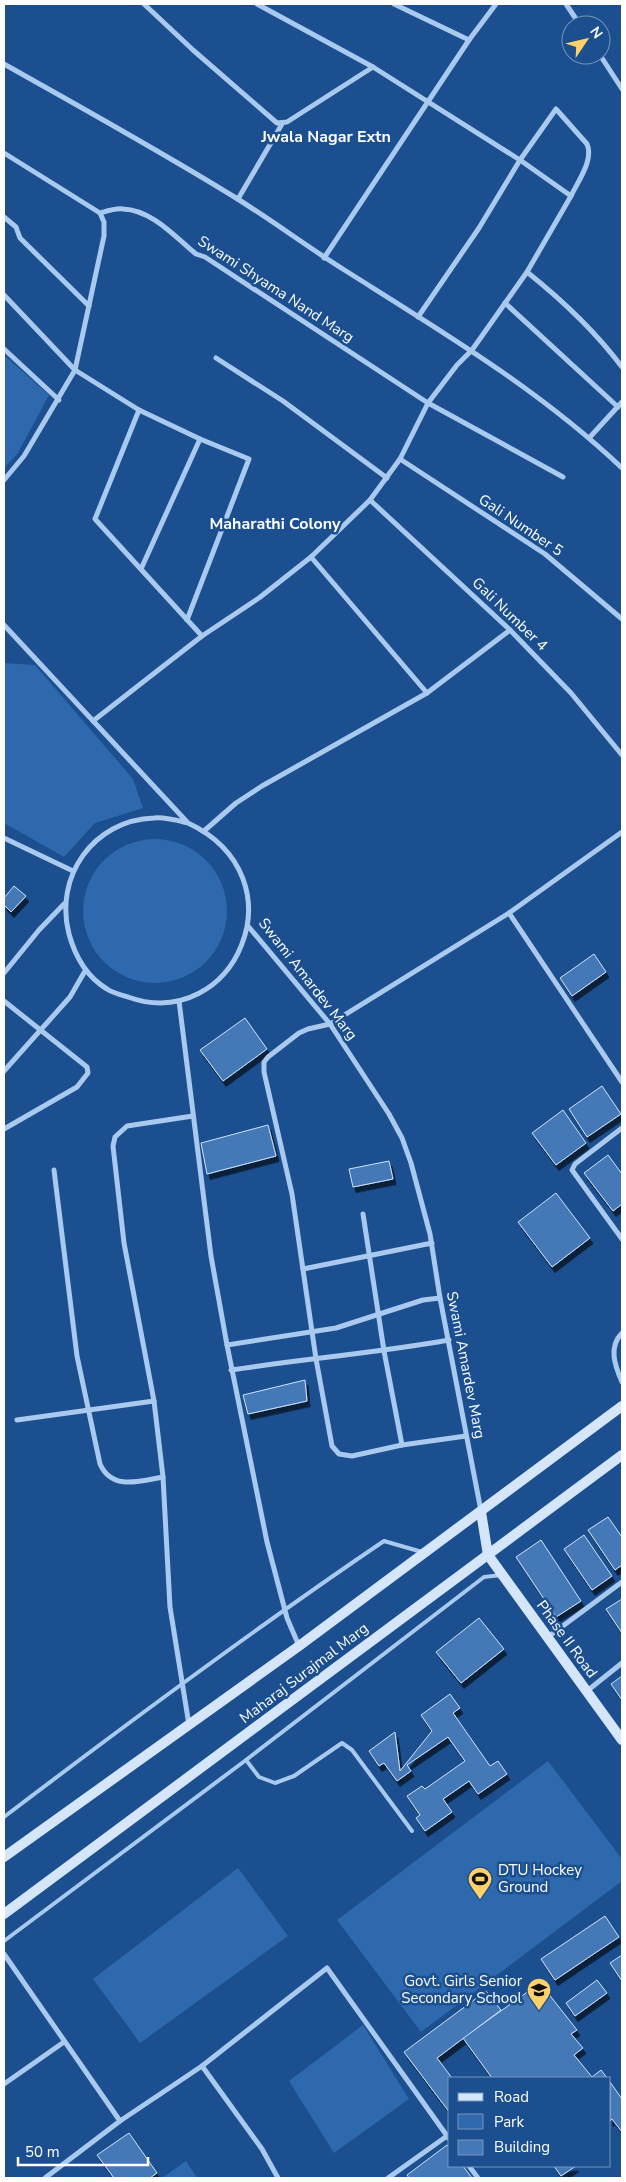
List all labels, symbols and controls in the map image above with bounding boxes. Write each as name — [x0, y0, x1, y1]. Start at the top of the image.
north arrow — [561, 15, 611, 65]
text: N — [585, 23, 607, 43]
district label: Jwala Nagar Extn — [260, 126, 391, 148]
street label: Swami Shyama Nand Marg — [194, 231, 358, 347]
street label: Gali Number 5 — [475, 489, 567, 561]
district label: Maharathi Colony — [209, 513, 341, 535]
street label: Gali Number 4 — [468, 573, 552, 655]
street label: Swami Amardev Marg — [254, 914, 362, 1044]
street label: Swami Amardev Marg — [442, 1290, 490, 1440]
street label: Phase II Road — [532, 1596, 602, 1682]
street label: Maharaj Surajmal Marg — [236, 1618, 372, 1728]
place label: DTU Hockey Ground — [498, 1860, 582, 1897]
sports icon: DTU Hockey Ground — [467, 1866, 493, 1900]
place label: Govt. Girls Senior Secondary School — [401, 1971, 523, 2008]
school or university icon: Govt. Girls Senior Secondary School — [526, 1977, 552, 2011]
legend — [448, 2077, 611, 2167]
text: Road — [494, 2087, 529, 2107]
text: Park — [494, 2112, 524, 2132]
scale bar — [18, 2134, 148, 2166]
text: Building — [494, 2137, 550, 2157]
text: 50 m — [25, 2142, 60, 2162]

